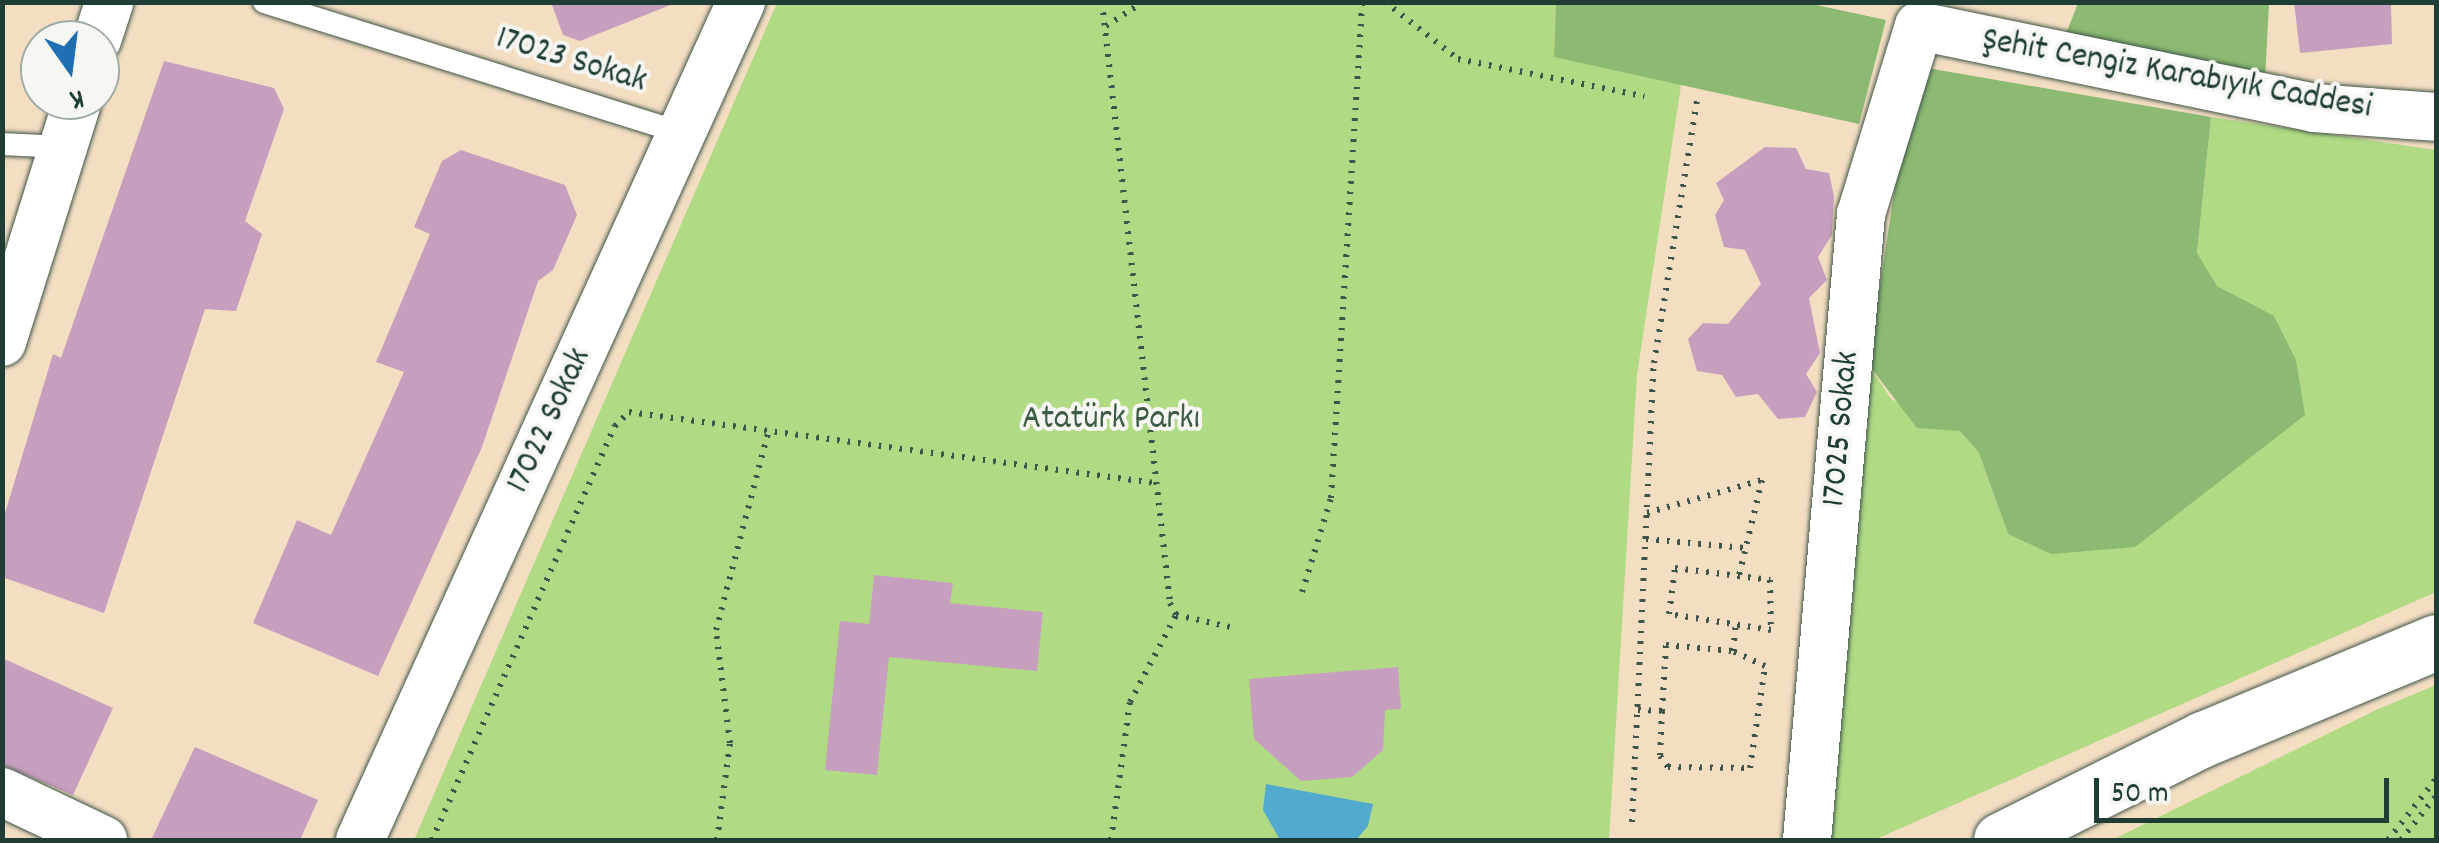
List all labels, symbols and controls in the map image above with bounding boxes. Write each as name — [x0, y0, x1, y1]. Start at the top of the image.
street label: 17023 Sokak — [491, 18, 651, 104]
north arrow — [20, 20, 120, 120]
street label: Şehit Cengiz Karabıyık Caddesi — [1979, 20, 2375, 130]
text: K — [66, 76, 88, 118]
street label: 17022 Sokak — [498, 342, 602, 500]
street label: 17025 Sokak — [1814, 350, 1870, 508]
park label: Atatürk Parkı — [1022, 399, 1200, 441]
scale bar — [2099, 758, 2394, 820]
text: 50 m — [2111, 774, 2169, 817]

